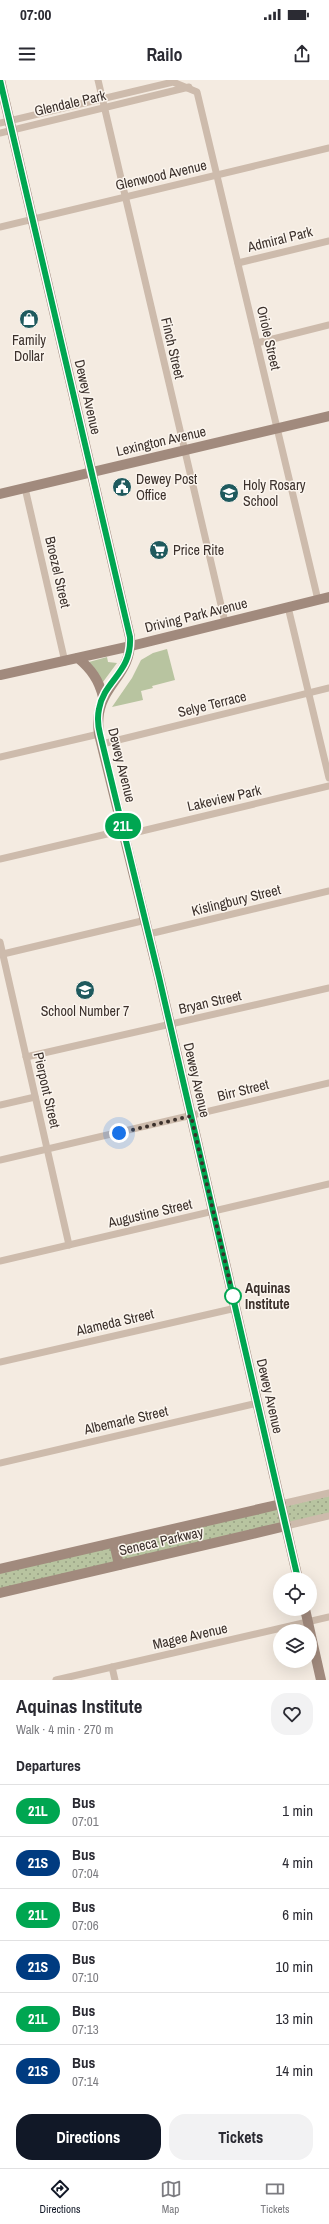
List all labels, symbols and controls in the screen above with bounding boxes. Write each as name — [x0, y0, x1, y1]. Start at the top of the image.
text: 07:00 — [20, 4, 51, 25]
text: Railo — [146, 42, 183, 67]
icon: menu — [16, 43, 38, 65]
icon: share — [291, 43, 313, 65]
street label: Glendale Park — [33, 86, 108, 120]
street label: Glenwood Avenue — [114, 156, 208, 194]
street label: Admiral Park — [245, 222, 315, 256]
street label: Oriole Street — [253, 304, 285, 372]
shop icon: Family Dollar — [18, 308, 40, 330]
street label: Finch Street — [157, 316, 189, 380]
place label: Family Dollar — [12, 331, 46, 365]
street label: Dewey Avenue — [71, 358, 105, 436]
street label: Lexington Avenue — [114, 422, 208, 460]
place label: Dewey Post Office — [136, 470, 197, 504]
public building icon: Dewey Post Office — [111, 476, 133, 498]
place label: Holy Rosary School — [243, 476, 306, 510]
school or university icon: Holy Rosary School — [218, 482, 240, 504]
street label: Broezel Street — [41, 535, 75, 609]
supermarket icon: Price Rite — [148, 539, 170, 561]
place label: Price Rite — [173, 541, 224, 559]
street label: Driving Park Avenue — [143, 594, 249, 636]
street label: Selye Terrace — [176, 687, 248, 721]
street label: Dewey Avenue — [104, 726, 140, 804]
street label: Lakeview Park — [185, 781, 263, 815]
line badge: 21L — [100, 813, 146, 839]
text: 21L — [113, 817, 133, 835]
street label: Kislingbury Street — [190, 880, 282, 920]
school or university icon: School Number 7 — [74, 979, 96, 1001]
street label: Bryan Street — [177, 986, 243, 1018]
place label: School Number 7 — [41, 1002, 129, 1020]
street label: Dewey Avenue — [180, 1041, 214, 1119]
street label: Pierpont Street — [30, 1050, 64, 1130]
street label: Birr Street — [215, 1075, 271, 1105]
your location — [109, 1123, 129, 1143]
street label: Augustine Street — [105, 1195, 194, 1232]
place label: Aquinas Institute — [245, 1279, 290, 1313]
marker: Aquinas Institute — [224, 1287, 242, 1305]
street label: Alameda Street — [73, 1304, 156, 1340]
street label: Dewey Avenue — [253, 1357, 287, 1435]
street label: Albemarle Street — [81, 1402, 170, 1439]
street label: Seneca Parkway — [117, 1522, 205, 1559]
map controls — [273, 1572, 317, 1668]
button: locate — [273, 1572, 317, 1616]
street label: Magee Avenue — [151, 1619, 229, 1653]
button: layers — [273, 1624, 317, 1668]
text: Aquinas Institute — [16, 1693, 142, 1719]
button: heart — [271, 1693, 313, 1735]
text: Walk · 4 min · 270 m — [16, 1721, 113, 1738]
text: Departures — [16, 1755, 81, 1776]
text: Bus — [72, 1792, 95, 1813]
text: 1 min — [282, 1800, 313, 1821]
text: 21L — [28, 1802, 48, 1820]
text: 07:01 — [72, 1813, 99, 1830]
text: Bus — [72, 1844, 95, 1865]
text: 4 min — [282, 1852, 313, 1873]
text: 21S — [28, 1854, 48, 1872]
text: 07:04 — [72, 1865, 99, 1882]
text: Bus — [72, 1896, 95, 1917]
text: 6 min — [282, 1904, 313, 1925]
text: 21L — [28, 1906, 48, 1924]
text: 07:06 — [72, 1917, 99, 1934]
text: Bus — [72, 1948, 95, 1969]
text: 10 min — [275, 1956, 313, 1977]
text: 21S — [28, 1958, 48, 1976]
text: 07:10 — [72, 1969, 99, 1986]
text: Bus — [72, 2000, 95, 2021]
text: 13 min — [275, 2008, 313, 2029]
text: 21L — [28, 2010, 48, 2028]
text: 07:13 — [72, 2021, 99, 2038]
text: Bus — [72, 2052, 95, 2073]
text: 14 min — [275, 2060, 313, 2081]
text: 21S — [28, 2062, 48, 2080]
text: 07:14 — [72, 2073, 99, 2090]
button: Directions — [16, 2114, 161, 2160]
button: Tickets — [169, 2114, 313, 2160]
tab: Directions — [40, 2178, 81, 2216]
tab: Map — [160, 2178, 182, 2216]
tab: Tickets — [261, 2178, 289, 2216]

